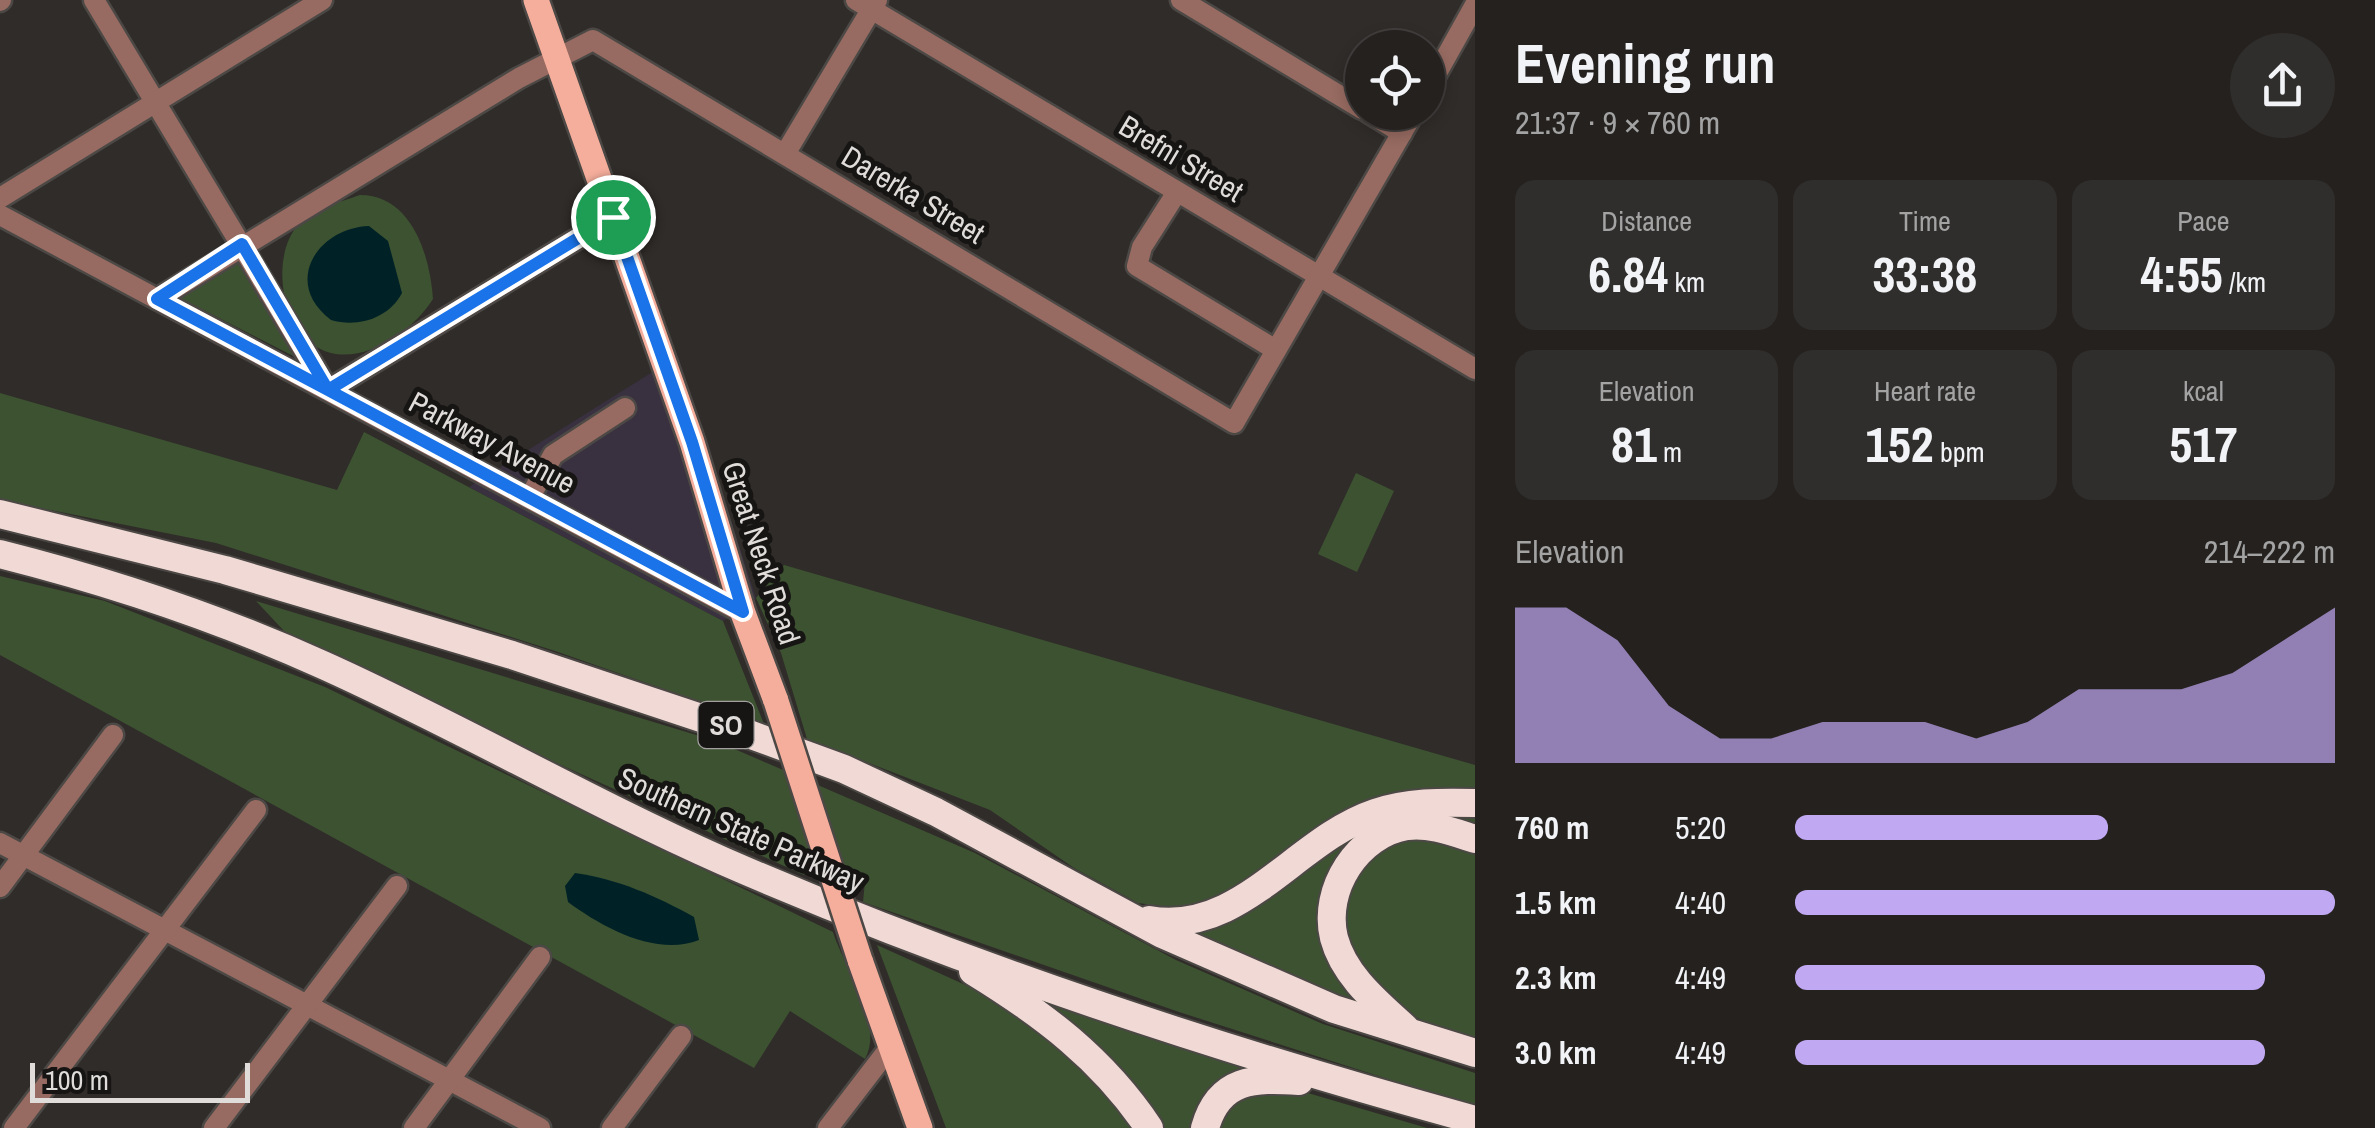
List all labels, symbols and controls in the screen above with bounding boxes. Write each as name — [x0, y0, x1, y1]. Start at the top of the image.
text: Evening run — [1515, 26, 1776, 100]
map controls — [1345, 30, 1445, 130]
button: locate — [1345, 30, 1445, 130]
button: share — [2230, 33, 2335, 138]
text: 21:37 · 9 × 760 m — [1515, 101, 1720, 144]
street label: Brefni Street — [1112, 105, 1251, 211]
street label: Darerka Street — [835, 136, 993, 253]
pin — [571, 175, 656, 260]
icon: arrive — [586, 190, 641, 245]
text: Distance — [1601, 202, 1692, 240]
text: Time — [1899, 202, 1951, 240]
text: Pace — [2177, 202, 2230, 240]
text: 6.84 — [1588, 240, 1668, 308]
text: 33:38 — [1873, 240, 1977, 308]
text: 4:55 — [2141, 240, 2223, 308]
text: km — [1668, 263, 1705, 301]
text: /km — [2223, 263, 2266, 301]
text: Elevation — [1599, 372, 1695, 410]
text: Heart rate — [1874, 372, 1976, 410]
text: kcal — [2183, 372, 2224, 410]
street label: Parkway Avenue — [402, 382, 583, 503]
text: 81 — [1611, 410, 1657, 478]
text: 152 — [1865, 410, 1934, 478]
text: 517 — [2169, 410, 2238, 478]
text: m — [1657, 433, 1682, 471]
text: bpm — [1934, 433, 1985, 471]
street label: Great Neck Road — [714, 456, 810, 649]
text: Elevation — [1515, 530, 1624, 573]
text: 214–222 m — [2204, 530, 2335, 573]
road number: SO — [698, 702, 754, 748]
street label: Southern State Parkway — [612, 757, 871, 902]
text: 760 m — [1515, 806, 1589, 849]
text: 5:20 — [1675, 806, 1726, 849]
text: 1.5 km — [1515, 881, 1597, 924]
text: 4:40 — [1675, 881, 1726, 924]
text: 2.3 km — [1515, 956, 1597, 999]
text: 4:49 — [1675, 956, 1726, 999]
text: 3.0 km — [1515, 1031, 1597, 1074]
text: 4:49 — [1675, 1031, 1726, 1074]
scale bar — [30, 1058, 250, 1102]
text: 100 m — [45, 1061, 109, 1099]

